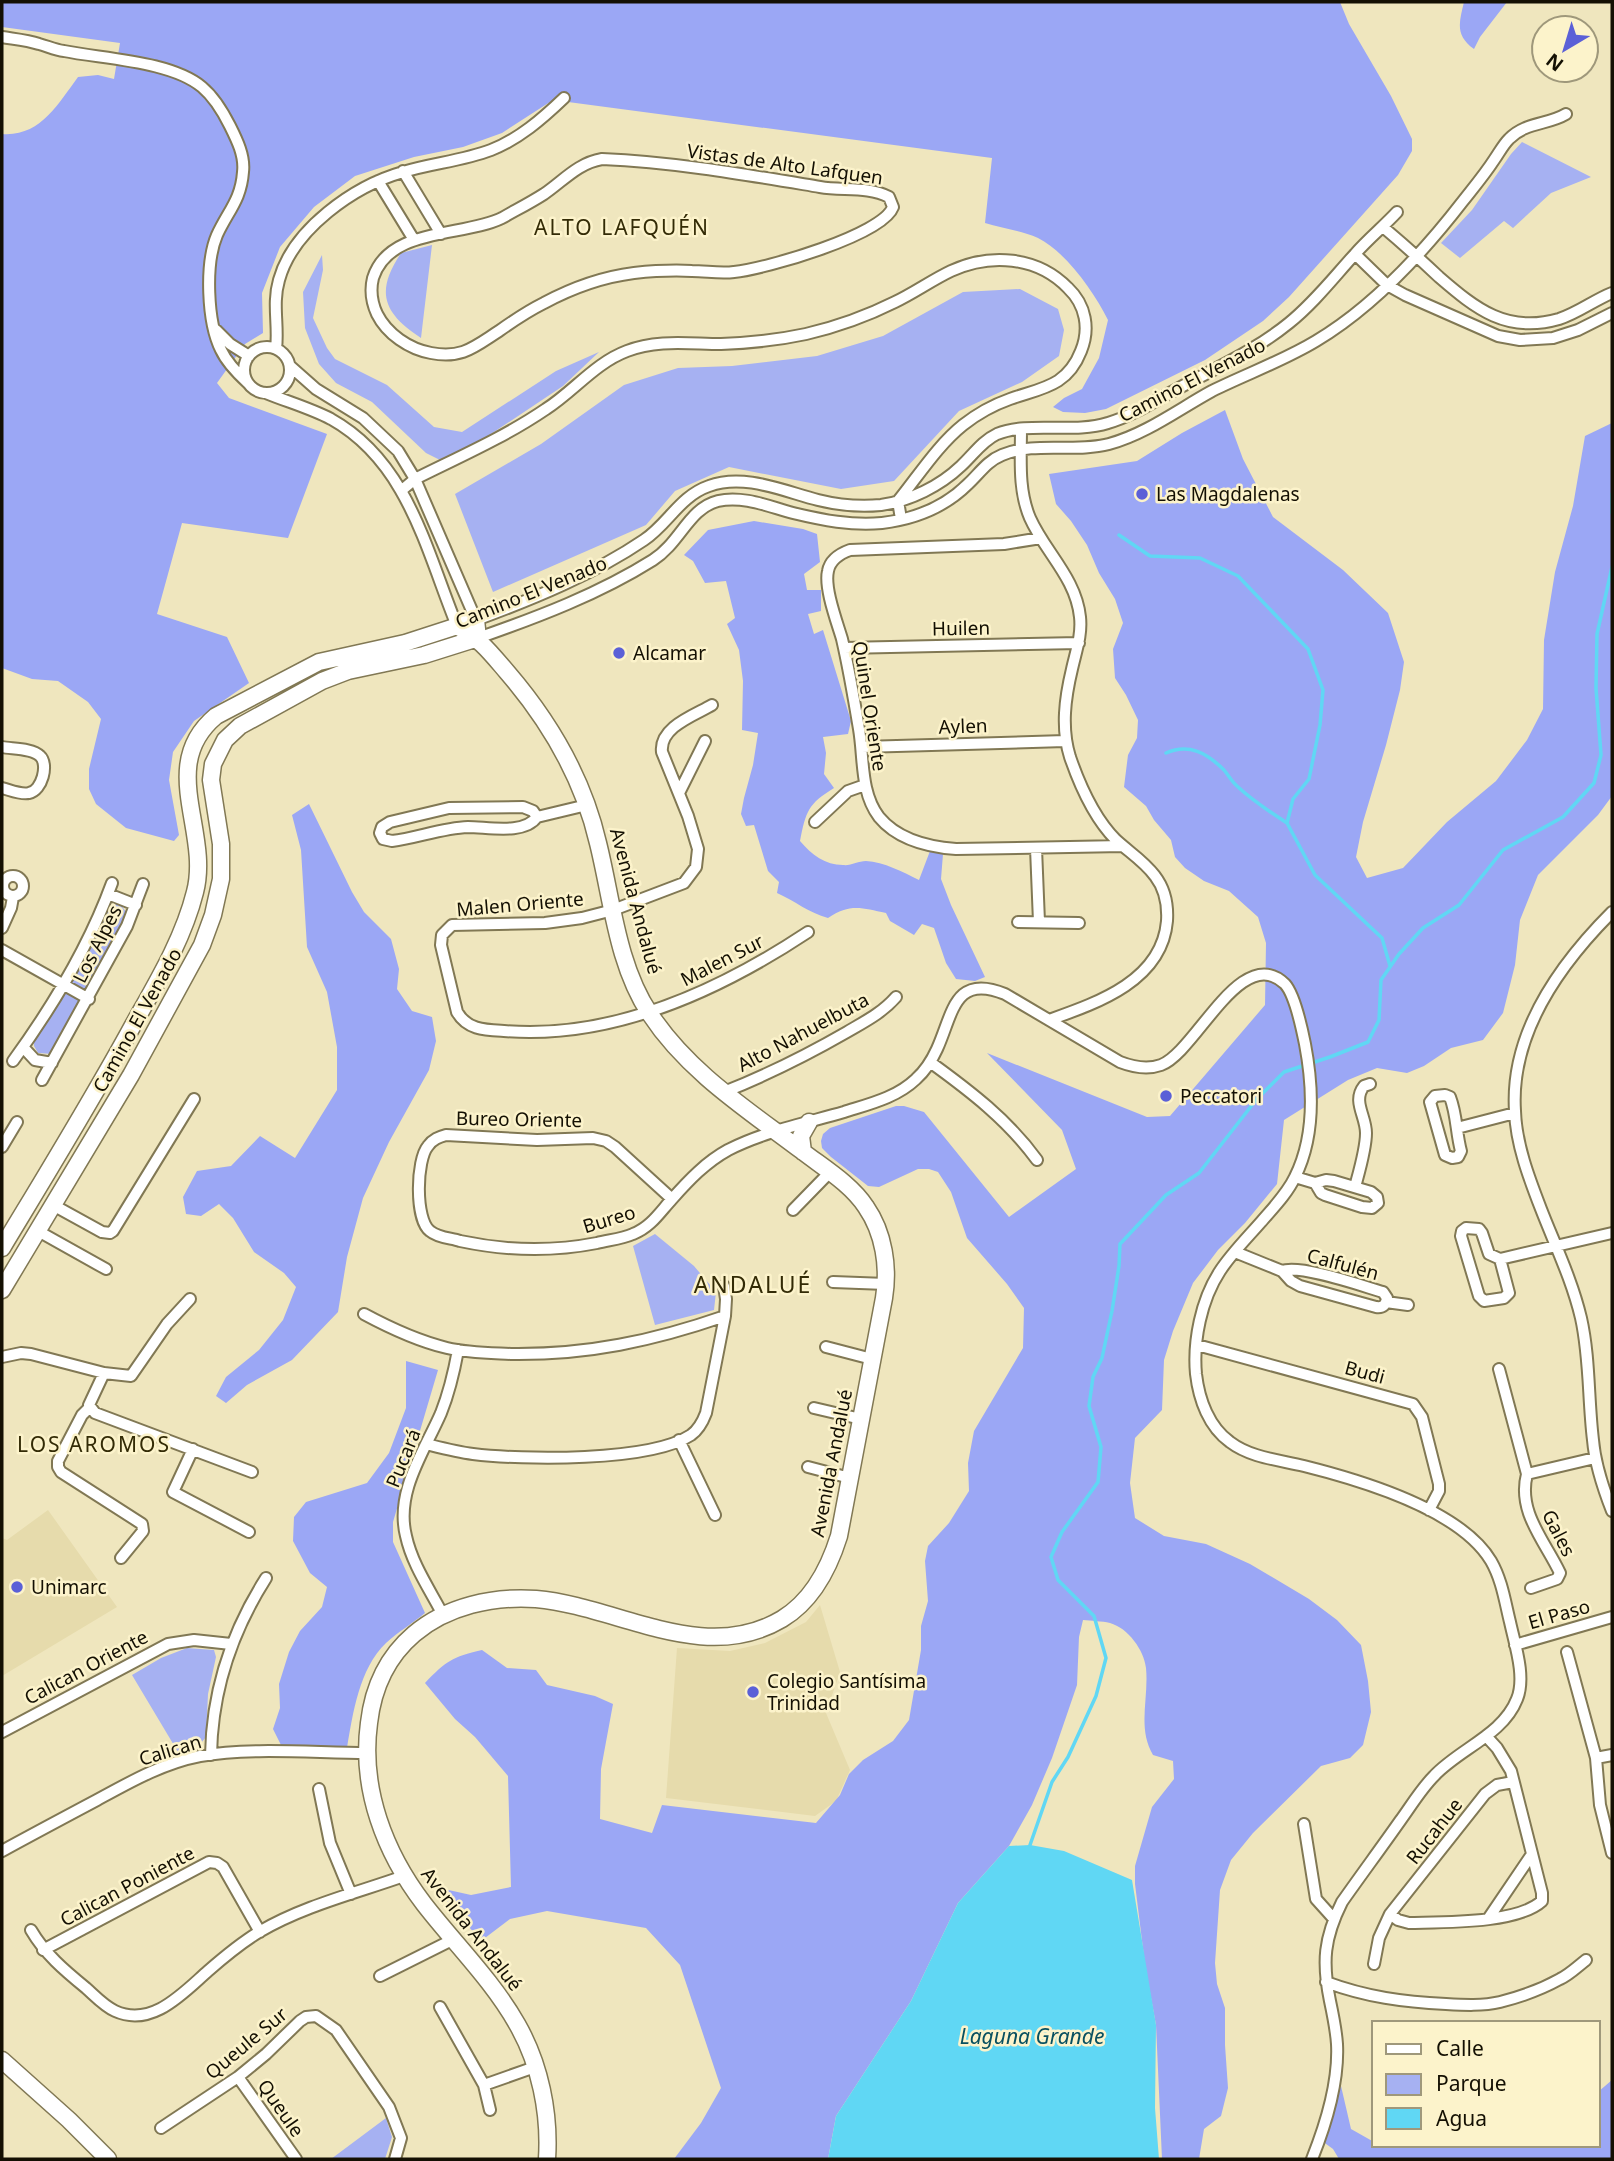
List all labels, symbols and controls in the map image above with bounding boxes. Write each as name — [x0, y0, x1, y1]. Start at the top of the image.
north arrow — [1530, 14, 1600, 84]
text: N — [1540, 47, 1569, 77]
street label: Vistas de Alto Lafquen — [685, 137, 885, 191]
district label: ALTO LAFQUÉN — [534, 213, 710, 241]
street label: Camino El Venado — [1114, 332, 1270, 428]
place label: Las Magdalenas — [1156, 481, 1300, 507]
marker: Las Magdalenas — [1134, 486, 1150, 502]
street label: Camino El Venado — [451, 550, 611, 634]
street label: Huilen — [932, 614, 990, 642]
street label: Quinel Oriente — [847, 639, 893, 773]
place label: Alcamar — [633, 640, 706, 666]
marker: Alcamar — [611, 645, 627, 661]
street label: Aylen — [938, 712, 988, 740]
street label: Avenida Andalué — [604, 825, 668, 977]
street label: Malen Oriente — [455, 885, 585, 923]
street label: Los Alpes — [66, 901, 128, 987]
street label: Malen Sur — [676, 928, 768, 992]
street label: Camino El Venado — [87, 943, 187, 1097]
street label: Alto Nahuelbuta — [733, 986, 873, 1078]
place label: Peccatori — [1180, 1083, 1262, 1109]
marker: Peccatori — [1158, 1088, 1174, 1104]
street label: Bureo Oriente — [456, 1105, 582, 1133]
street label: Bureo — [579, 1199, 639, 1239]
street label: Calfulén — [1304, 1242, 1382, 1286]
district label: ANDALUÉ — [694, 1268, 812, 1300]
street label: Budi — [1342, 1354, 1388, 1390]
street label: Avenida Andalué — [804, 1387, 858, 1539]
street label: Pucará — [379, 1425, 427, 1491]
district label: LOS AROMOS — [17, 1430, 171, 1458]
street label: Gales — [1536, 1505, 1582, 1561]
place label: Unimarc — [31, 1574, 107, 1600]
marker: Unimarc — [9, 1579, 25, 1595]
street label: El Paso — [1525, 1593, 1593, 1635]
street label: Calican Oriente — [20, 1623, 152, 1711]
place label: Colegio Santísima Trinidad — [767, 1668, 926, 1716]
marker: Colegio Santísima Trinidad — [745, 1684, 761, 1700]
street label: Calican — [136, 1728, 204, 1772]
street label: Rucahue — [1400, 1792, 1468, 1870]
street label: Calican Poniente — [55, 1840, 199, 1932]
street label: Avenida Andalué — [416, 1862, 528, 1996]
street label: Queule Sur — [199, 2001, 293, 2085]
legend — [1372, 2021, 1600, 2147]
water label: Laguna Grande — [960, 2022, 1104, 2050]
text: Calle — [1436, 2034, 1484, 2062]
text: Parque — [1436, 2069, 1506, 2097]
street label: Queule — [252, 2074, 310, 2142]
text: Agua — [1436, 2104, 1487, 2132]

